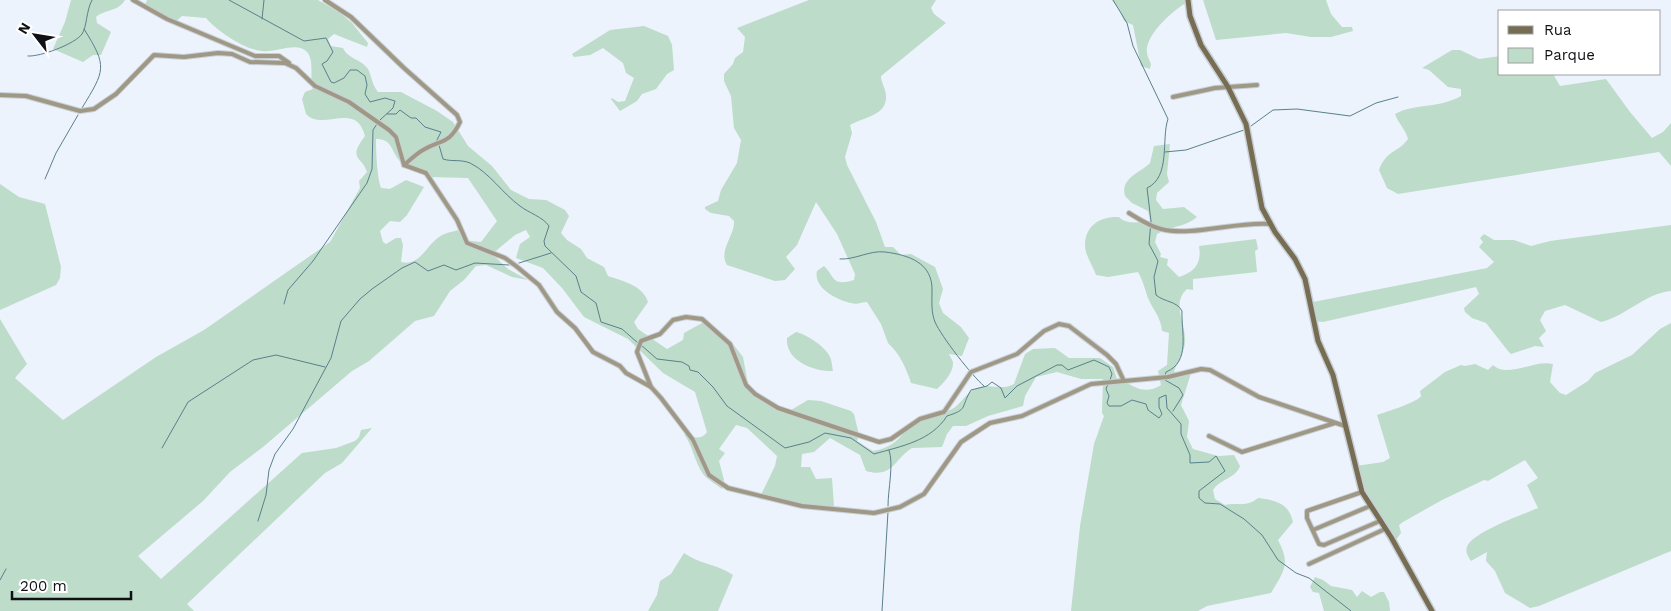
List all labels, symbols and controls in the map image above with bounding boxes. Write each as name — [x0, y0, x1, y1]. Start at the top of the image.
north arrow — [10, 10, 60, 60]
legend — [1498, 10, 1661, 75]
text: N — [14, 20, 33, 37]
text: Rua — [1544, 21, 1572, 39]
text: Parque — [1544, 46, 1595, 64]
scale bar — [12, 568, 131, 600]
text: 200 m — [20, 577, 67, 595]

